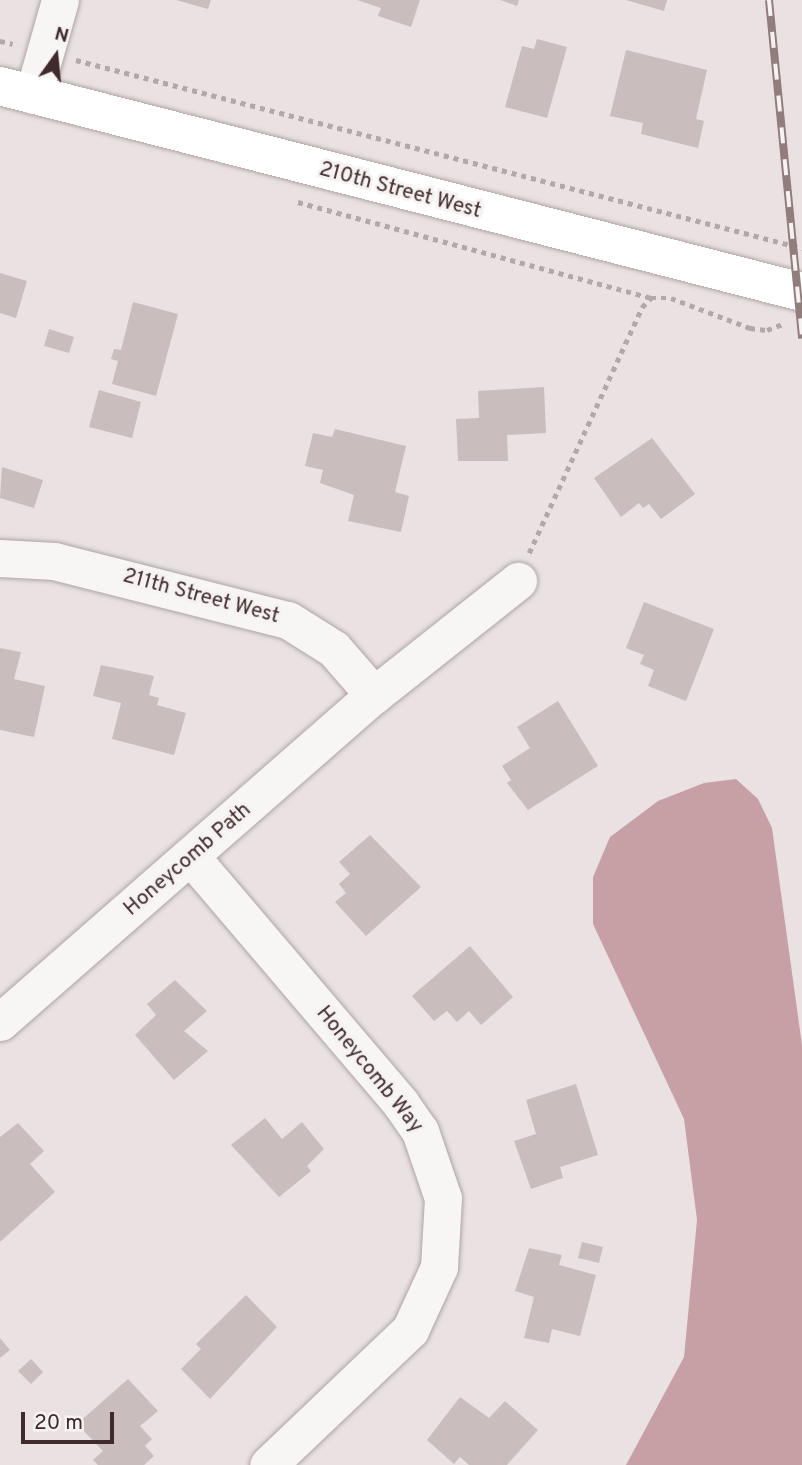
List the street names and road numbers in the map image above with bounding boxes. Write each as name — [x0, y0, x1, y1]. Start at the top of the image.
street label: 210th Street West — [316, 157, 484, 225]
street label: 211th Street West — [120, 564, 282, 630]
street label: Honeycomb Path — [119, 798, 257, 922]
street label: Honeycomb Way — [310, 1001, 428, 1139]

